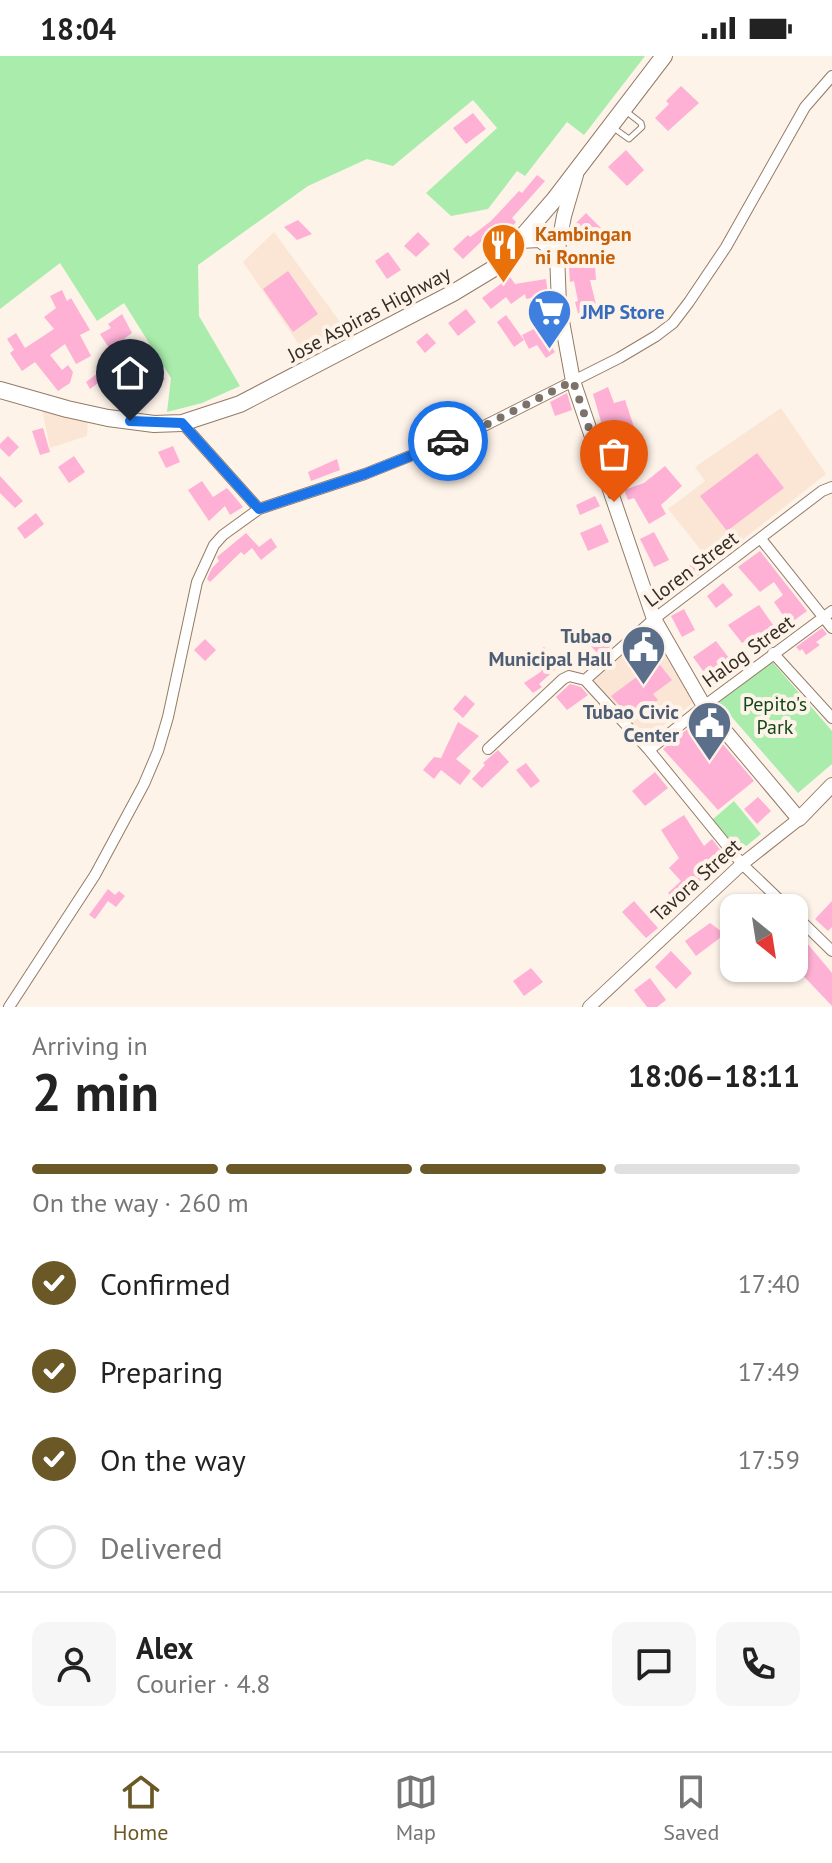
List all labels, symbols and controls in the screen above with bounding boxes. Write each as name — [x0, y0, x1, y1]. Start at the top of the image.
text: 18:04 — [40, 9, 116, 48]
restaurant icon: Kambingan ni Ronnie — [480, 221, 528, 284]
place label: Kambingan ni Ronnie — [535, 221, 632, 270]
street label: Jose Aspiras Highway — [282, 260, 456, 368]
supermarket icon: JMP Store — [526, 288, 574, 351]
place label: JMP Store — [580, 299, 665, 325]
pin — [96, 339, 164, 421]
icon: home — [108, 351, 152, 395]
courier — [408, 401, 488, 481]
icon: car — [426, 419, 470, 463]
pin — [580, 420, 648, 502]
icon: bag — [592, 432, 636, 476]
street label: Lloren Street — [639, 525, 743, 613]
street label: Halog Street — [697, 609, 799, 693]
place label: Tubao Municipal Hall — [489, 623, 612, 672]
public building icon: Tubao Municipal Hall — [619, 624, 667, 687]
park label: Pepito's Park — [743, 691, 807, 740]
place label: Tubao Civic Center — [583, 699, 679, 748]
public building icon: Tubao Civic Center — [686, 699, 734, 762]
street label: Tavora Street — [646, 833, 747, 927]
north arrow — [720, 894, 808, 982]
map controls — [720, 894, 808, 982]
text: Arriving in — [32, 1029, 148, 1062]
text: 18:06–18:11 — [628, 1056, 800, 1095]
text: 2 min — [32, 1058, 159, 1125]
text: On the way · 260 m — [32, 1186, 249, 1219]
icon: check — [32, 1261, 76, 1305]
text: Confirmed — [100, 1264, 231, 1303]
text: 17:40 — [738, 1267, 800, 1300]
icon: check — [32, 1349, 76, 1393]
text: Preparing — [100, 1352, 223, 1391]
text: 17:49 — [738, 1355, 800, 1388]
icon: check — [32, 1437, 76, 1481]
text: On the way — [100, 1440, 246, 1479]
text: 17:59 — [738, 1443, 800, 1476]
text: Delivered — [100, 1528, 223, 1567]
button: person — [32, 1622, 116, 1706]
button: chat — [612, 1622, 696, 1706]
button: phone — [716, 1622, 800, 1706]
text: Alex — [136, 1628, 193, 1667]
text: Courier · 4.8 — [136, 1667, 270, 1700]
tab: Home — [113, 1770, 168, 1846]
tab: Map — [394, 1770, 438, 1846]
tab: Saved — [663, 1770, 719, 1846]

